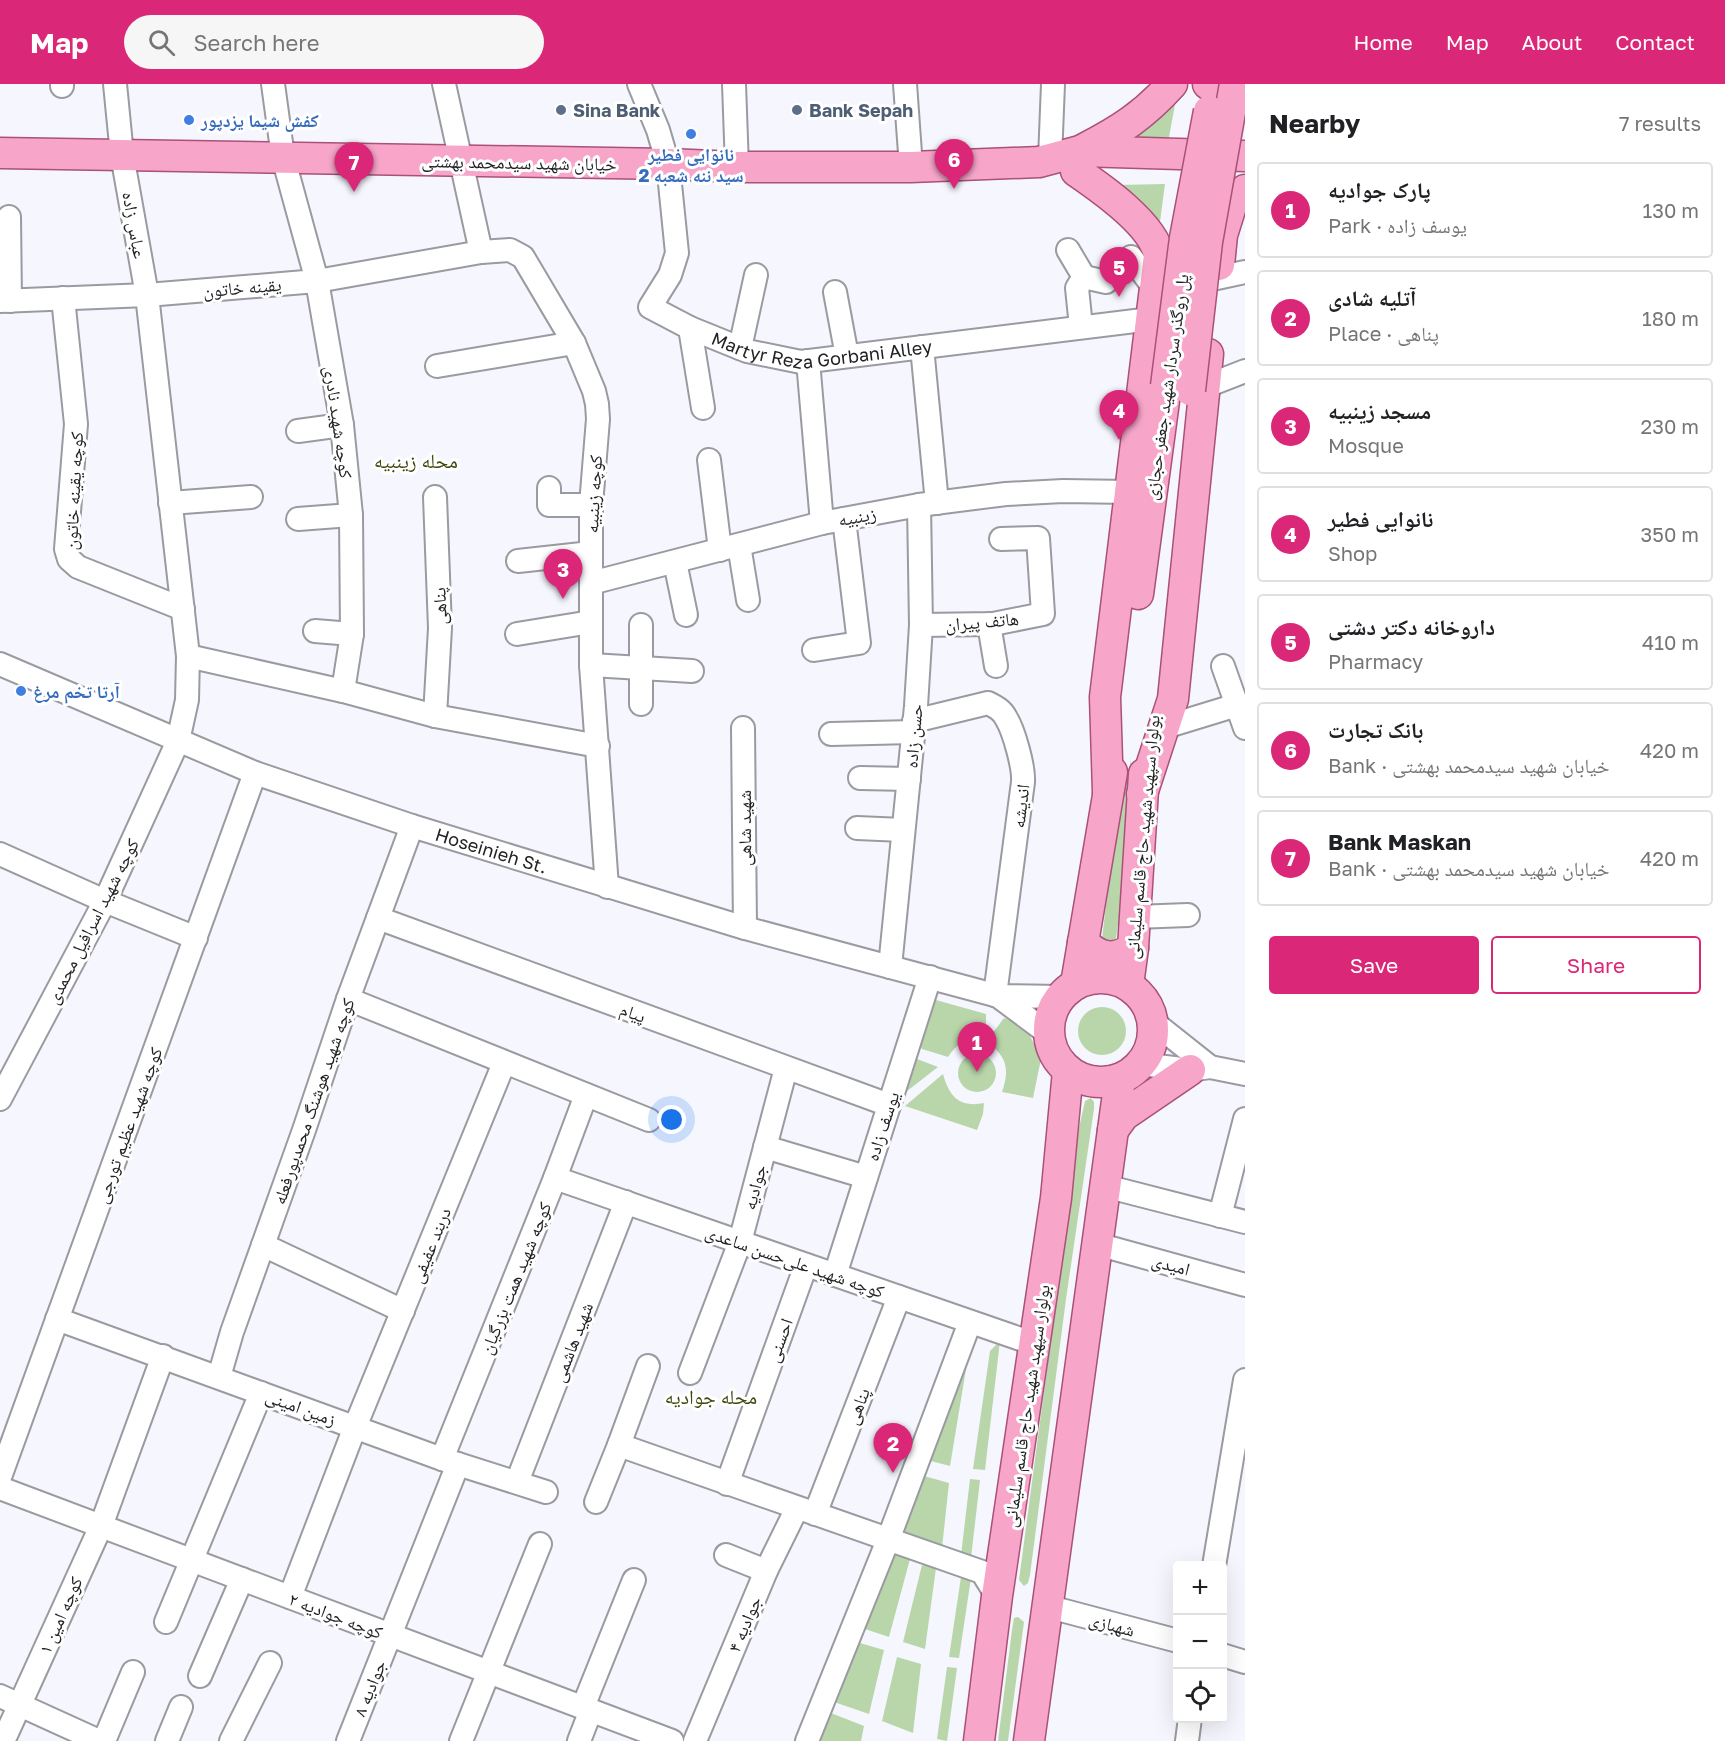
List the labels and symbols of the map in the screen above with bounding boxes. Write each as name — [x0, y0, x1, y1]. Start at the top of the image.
place label: Sina Bank — [573, 99, 661, 121]
place label: Bank Sepah — [809, 99, 913, 121]
marker: Sina Bank — [554, 103, 568, 117]
marker: Bank Sepah — [790, 103, 804, 117]
place label: کفش شیما یزدپور — [200, 109, 319, 132]
marker: کفش شیما یزدپور — [182, 113, 196, 127]
marker: نانوایی فطیر سید ننه شعبه 2 — [684, 127, 698, 141]
pin: 6 — [934, 140, 974, 189]
pin: 7 — [334, 142, 374, 192]
place label: نانوایی فطیر سید ننه شعبه 2 — [638, 143, 744, 187]
street label: خیابان شهید سیدمحمد بهشتی — [421, 149, 617, 176]
street label: عباس زاده — [117, 190, 152, 260]
pin: 5 — [1100, 248, 1138, 297]
street label: پل روگذر سردار شهید جعفر حجازی — [1139, 272, 1194, 502]
street label: یقینه خاتون — [202, 273, 282, 302]
street label: Martyr Reza Gorbani Alley — [708, 327, 933, 373]
street label: کوچه شهید نادری — [319, 364, 358, 480]
pin: 4 — [1100, 390, 1138, 440]
street label: کوچه یقینه خاتون — [59, 431, 88, 551]
district label: محله زینبیه — [374, 448, 458, 473]
street label: کوچه زینبیه — [580, 454, 607, 534]
street label: زینبیه — [836, 502, 878, 531]
pin: 3 — [544, 550, 582, 599]
street label: پناهی — [427, 587, 452, 625]
street label: هاتف پیران — [944, 607, 1020, 636]
place label: آرتا تخم مرغ — [33, 680, 120, 704]
marker: آرتا تخم مرغ — [14, 684, 28, 698]
street label: حسن زاده — [899, 703, 928, 769]
street label: بولوار سپهبد شهید حاج قاسم سلیمانی — [1120, 714, 1166, 960]
street label: اندیشه — [1006, 783, 1034, 829]
street label: شهید شاهی — [733, 790, 756, 866]
street label: Hoseinieh St. — [433, 823, 550, 878]
street label: کوچه شهید اسرافیل محمدی — [41, 834, 144, 1008]
street label: کوچه شهید هوشنگ محمدپورفعله — [267, 995, 360, 1207]
street label: پیام — [616, 997, 649, 1029]
pin: 1 — [958, 1022, 996, 1072]
street label: کوچه شهید عظیم تورجی — [90, 1043, 169, 1207]
street label: یوسف زاده — [860, 1089, 904, 1164]
your location — [657, 1105, 686, 1134]
street label: جوادیه — [737, 1162, 771, 1212]
street label: کوچه شهید همت بزرگیان — [474, 1198, 557, 1358]
street label: دربند عفیفی — [405, 1204, 456, 1286]
street label: کوچه شهید علی‌حسن ساعدی — [702, 1220, 888, 1303]
street label: امیدی — [1149, 1248, 1193, 1281]
street label: بولوار سپهبد شهید حاج قاسم سلیمانی — [998, 1283, 1056, 1529]
street label: شهید هاشمی — [547, 1299, 598, 1385]
street label: احسنی — [761, 1315, 798, 1365]
street label: زمین امینی — [262, 1384, 339, 1431]
district label: محله جوادیه — [665, 1384, 757, 1408]
street label: پناهی — [840, 1385, 875, 1428]
pin: 2 — [874, 1424, 912, 1473]
street label: کوچه امین ۱ — [33, 1573, 88, 1657]
street label: کوچه جوادیه ۲ — [286, 1587, 386, 1644]
street label: جوادیه ۴ — [722, 1593, 766, 1655]
street label: شهبازی — [1086, 1607, 1137, 1642]
street label: جوادیه ۸ — [348, 1657, 390, 1719]

